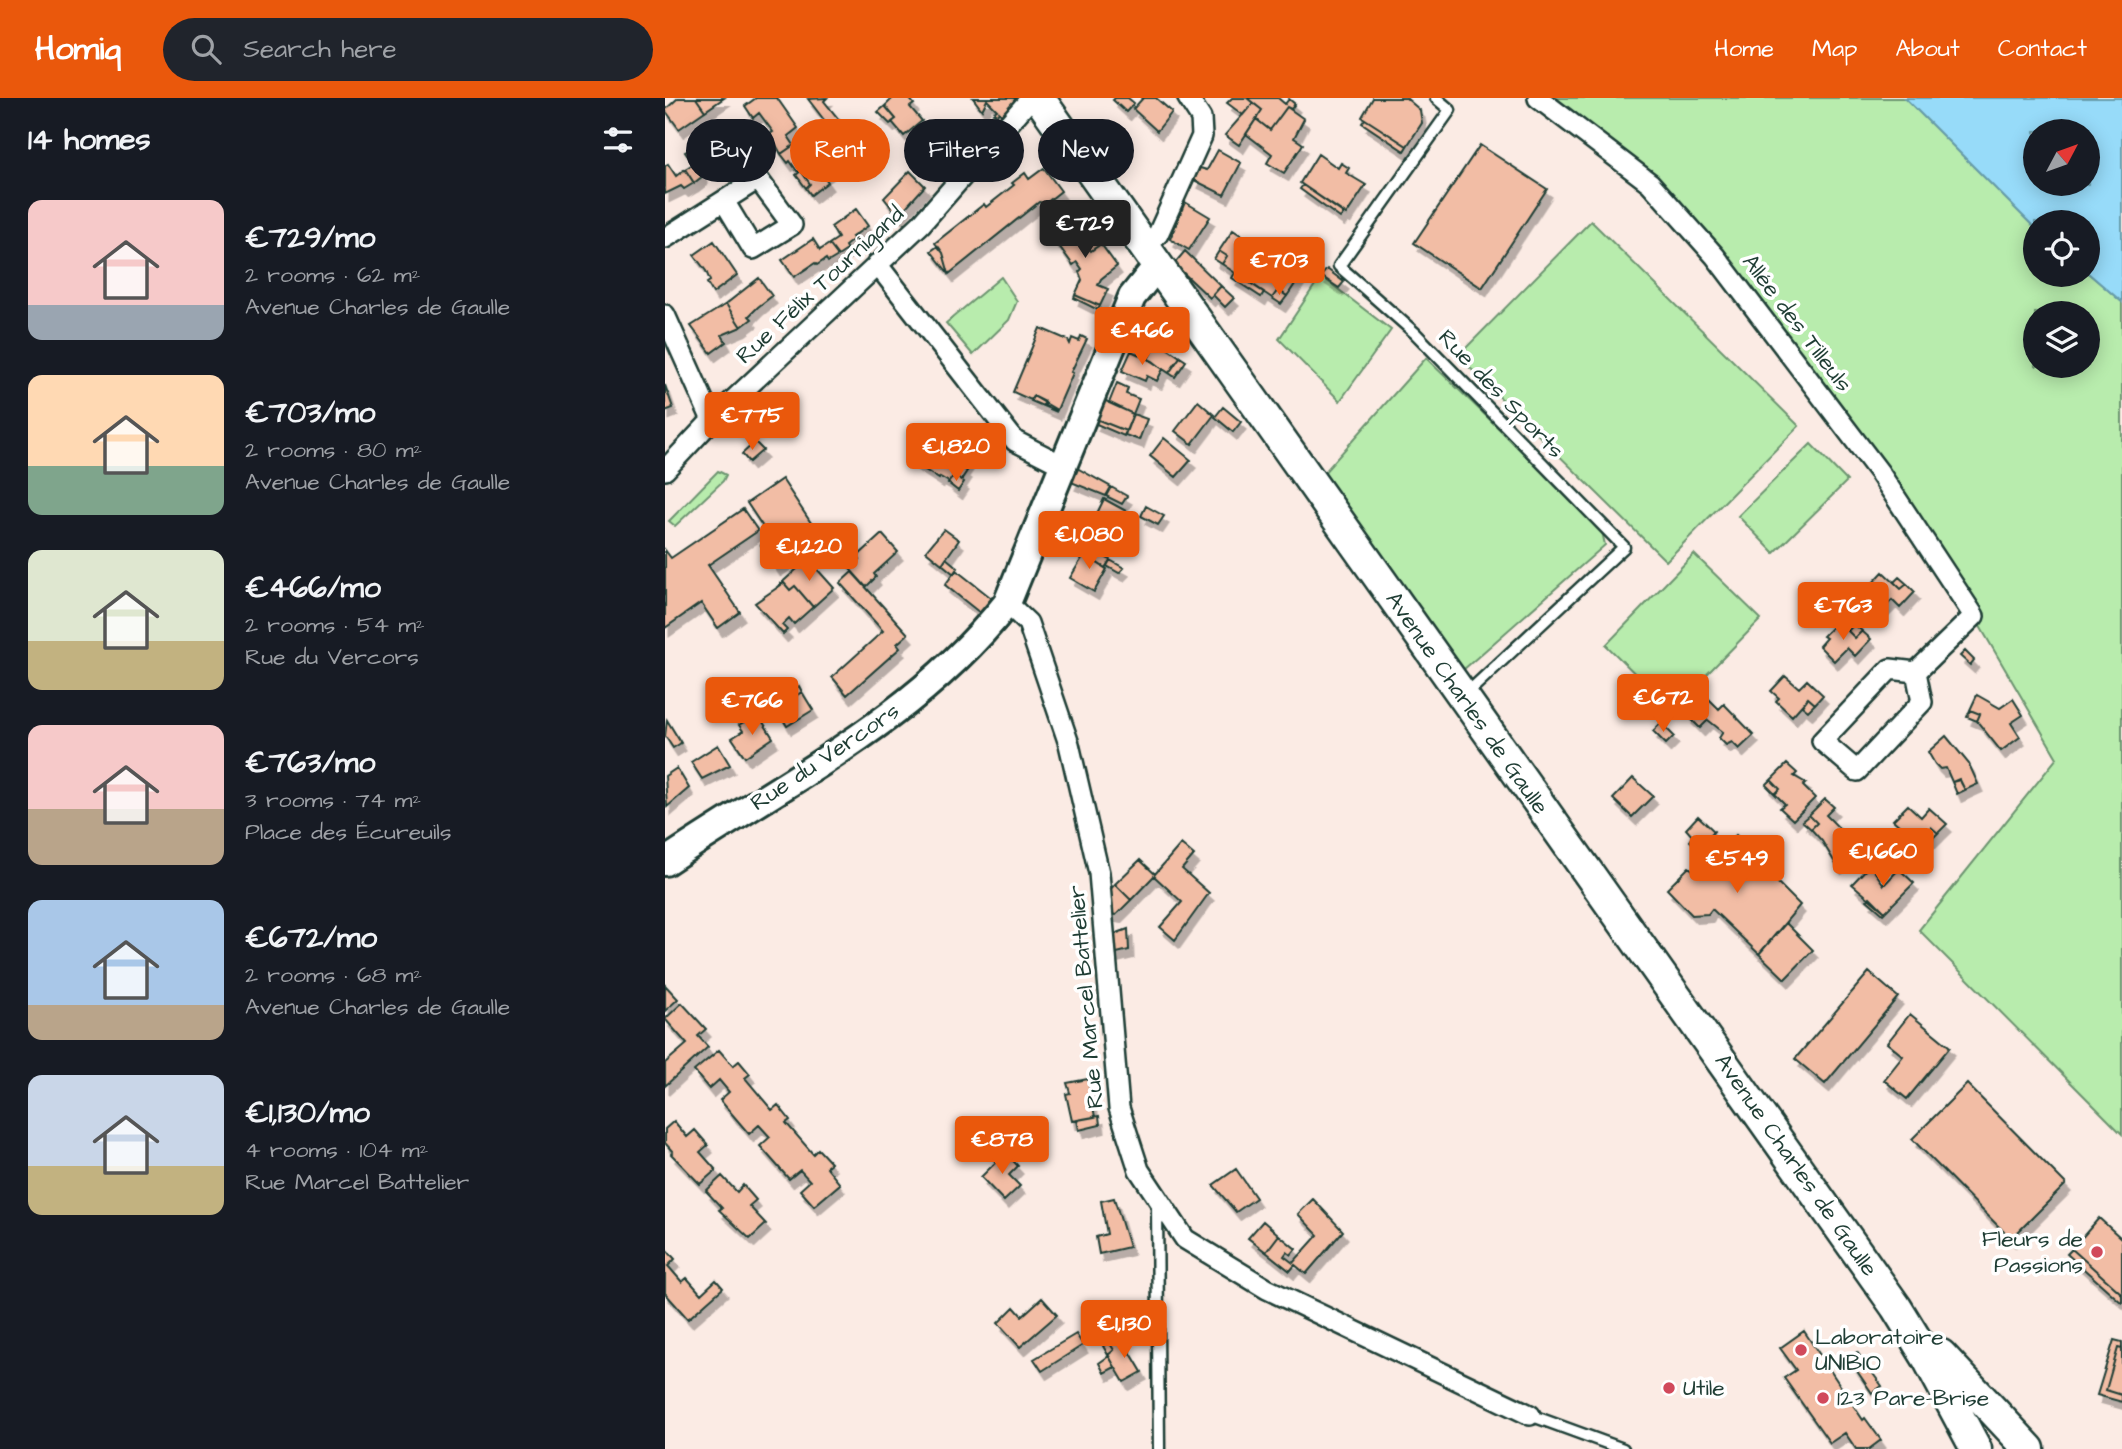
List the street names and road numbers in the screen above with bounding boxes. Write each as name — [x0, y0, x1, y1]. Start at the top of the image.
street label: Rue Félix Tournigand — [729, 199, 912, 372]
street label: Allée des Tilleuls — [1734, 247, 1860, 399]
street label: Rue des Sports — [1431, 322, 1571, 466]
street label: Avenue Charles de Gaulle — [1378, 585, 1556, 821]
street label: Rue du Vercors — [744, 695, 906, 819]
street label: Rue Marcel Battelier — [1060, 884, 1112, 1110]
street label: Avenue Charles de Gaulle — [1707, 1047, 1885, 1283]

